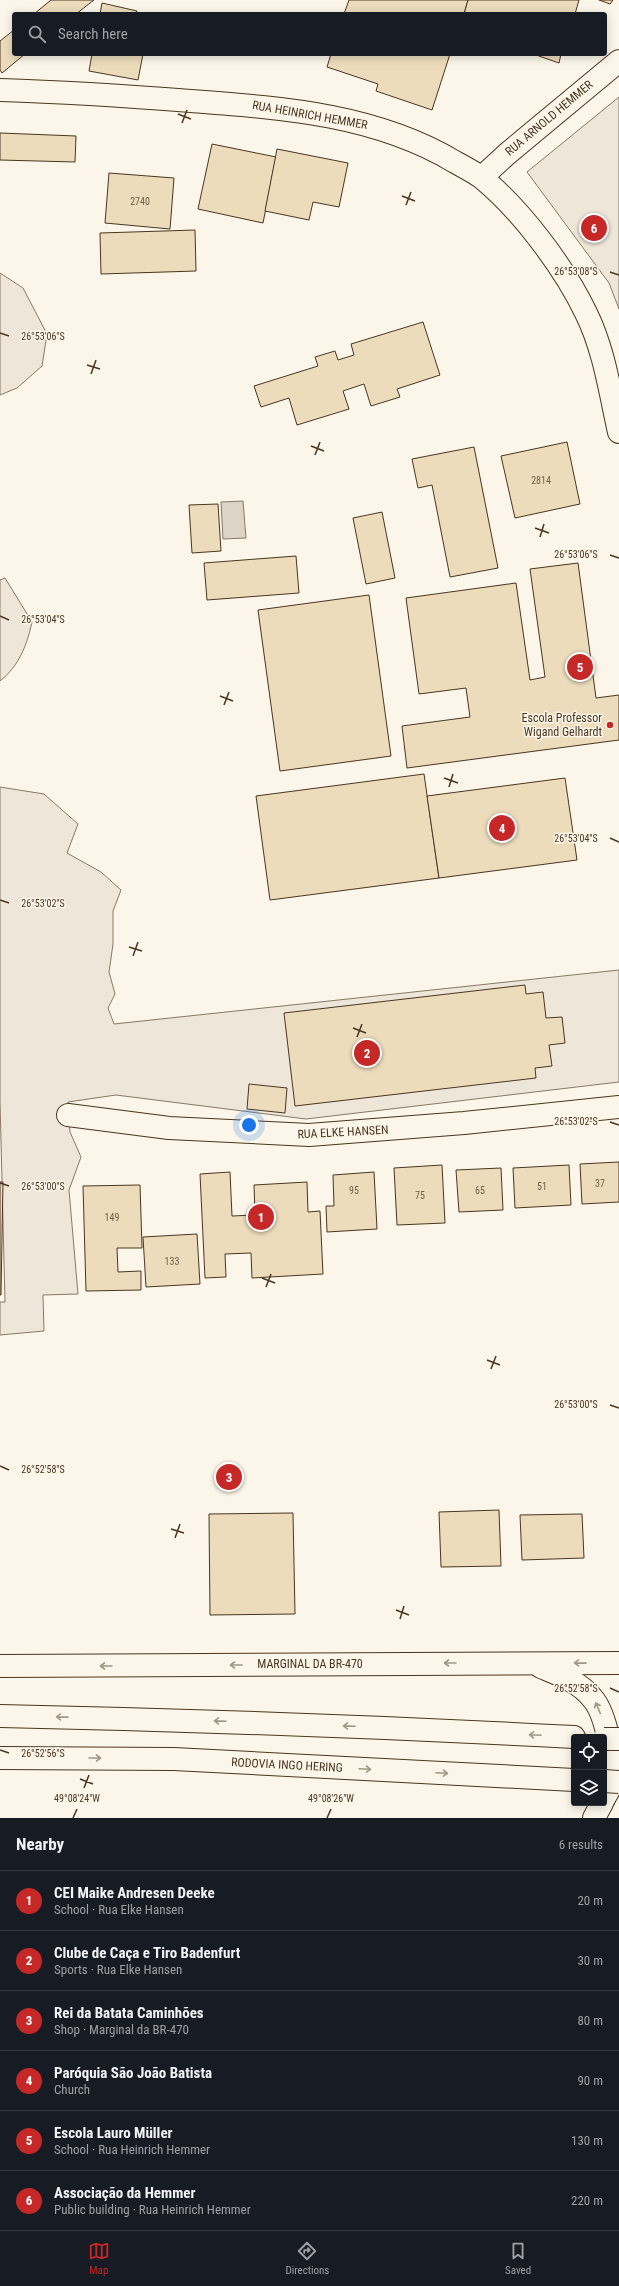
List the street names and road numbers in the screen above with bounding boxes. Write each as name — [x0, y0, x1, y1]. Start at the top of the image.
street label: RUA ARNOLD HEMMER — [502, 77, 596, 159]
street label: RUA HEINRICH HEMMER — [251, 98, 369, 132]
street label: RUA ELKE HANSEN — [297, 1123, 389, 1141]
street label: MARGINAL DA BR-470 — [257, 1657, 363, 1671]
street label: RODOVIA INGO HERING — [231, 1755, 343, 1775]

